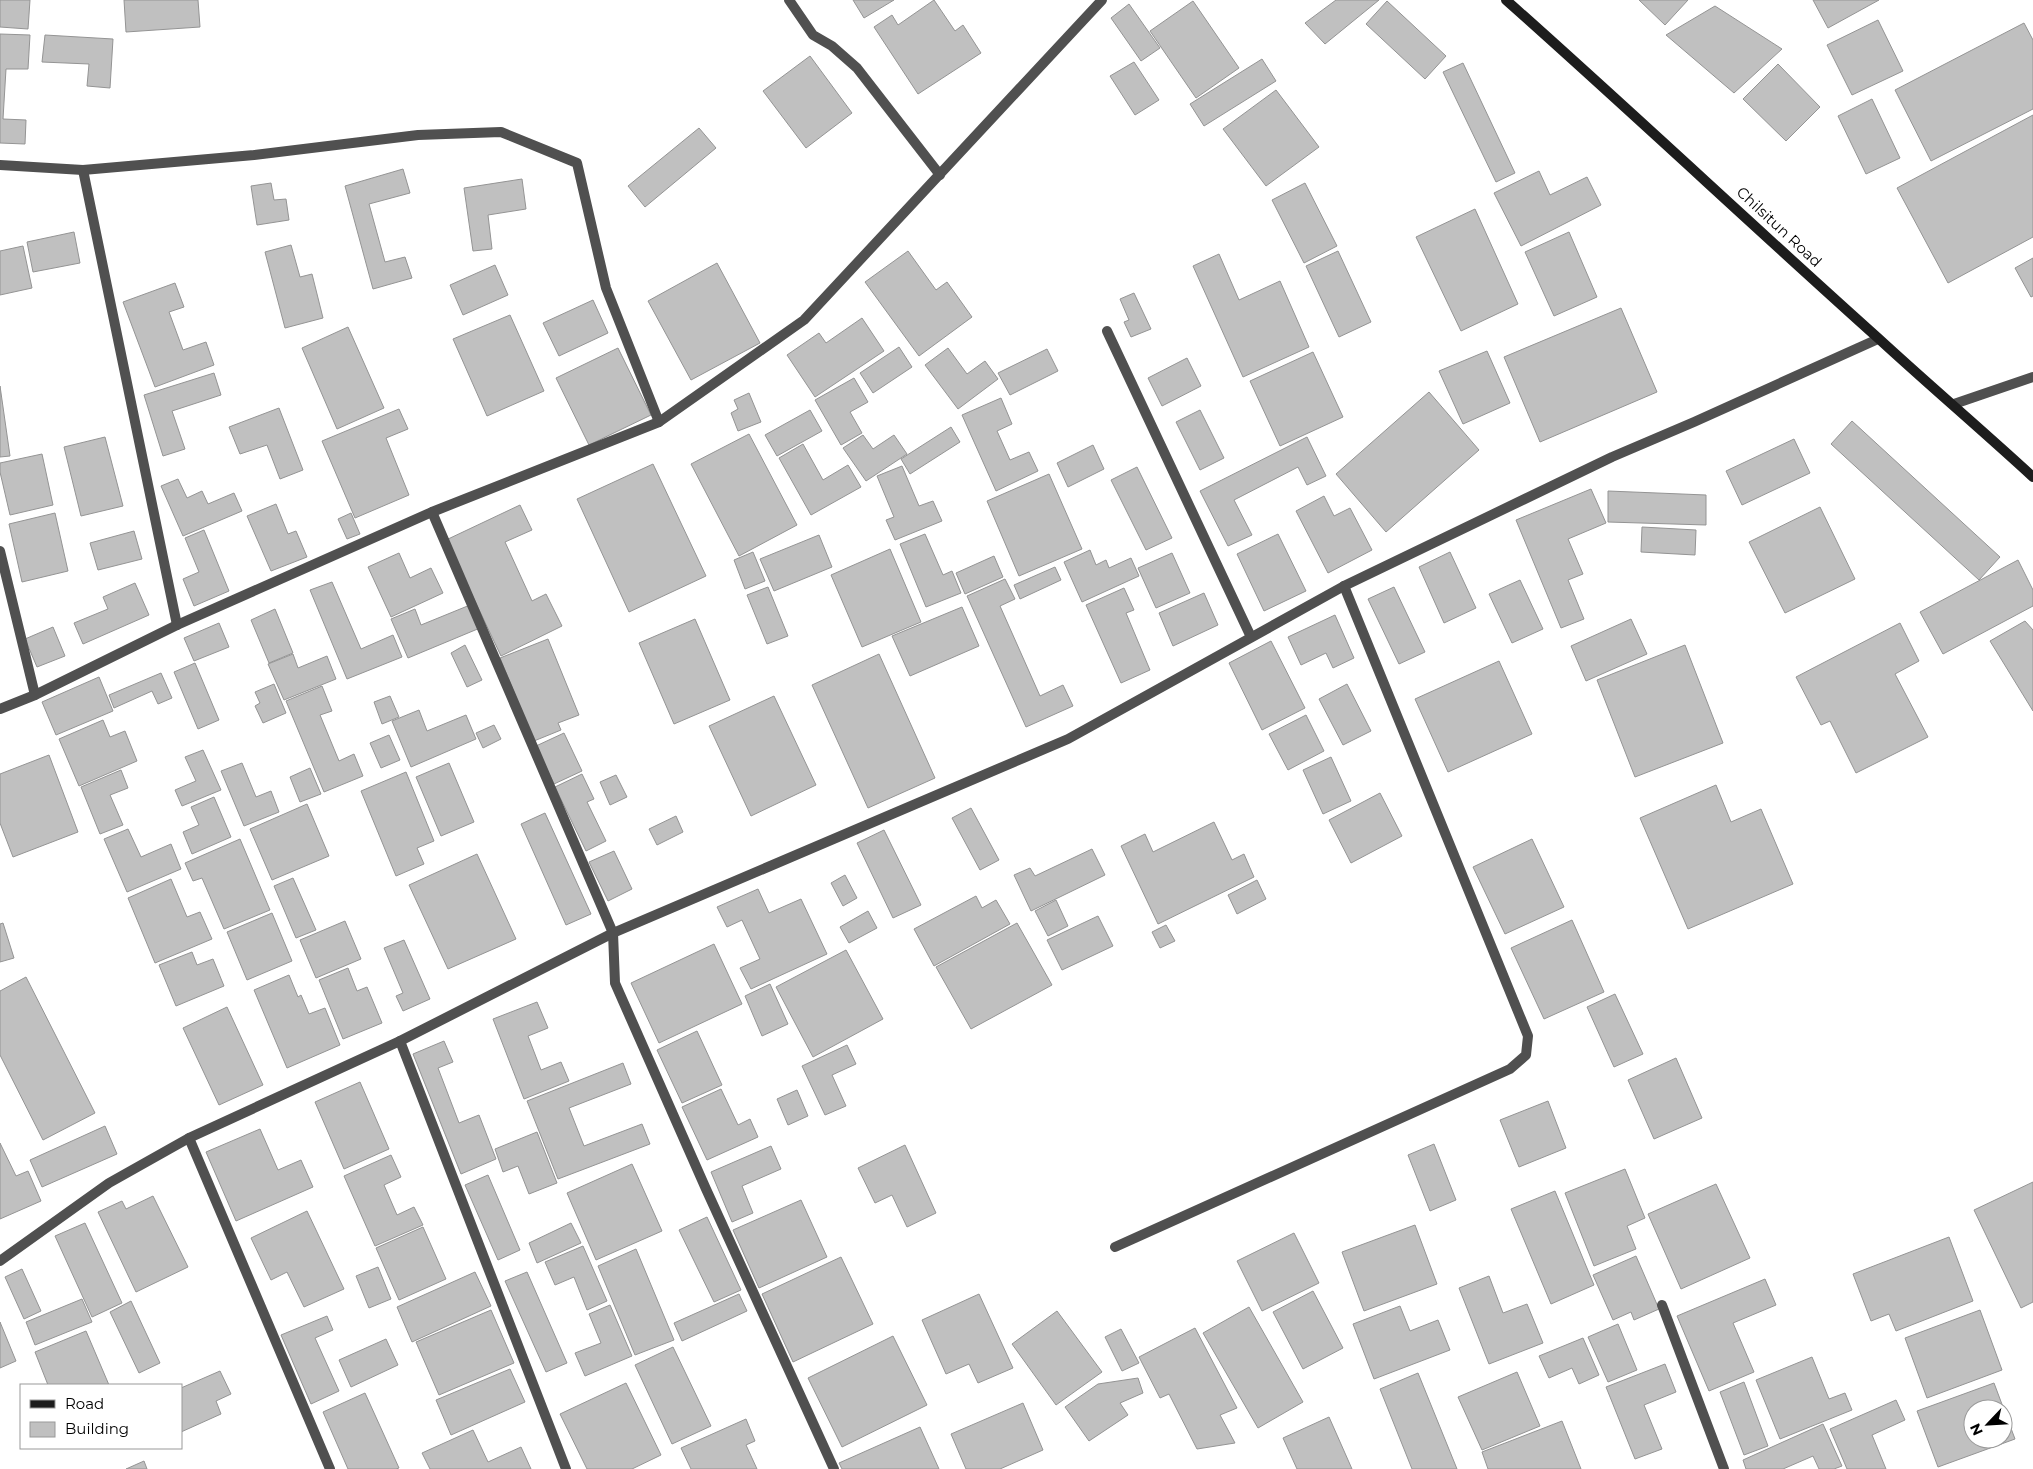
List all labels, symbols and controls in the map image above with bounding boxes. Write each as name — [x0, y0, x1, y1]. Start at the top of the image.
street label: Chilsitun Road — [1733, 182, 1826, 271]
legend — [20, 1384, 182, 1449]
text: Road — [65, 1394, 104, 1413]
north arrow — [1963, 1399, 2013, 1449]
text: Building — [65, 1419, 129, 1438]
text: N — [1966, 1421, 1987, 1438]

